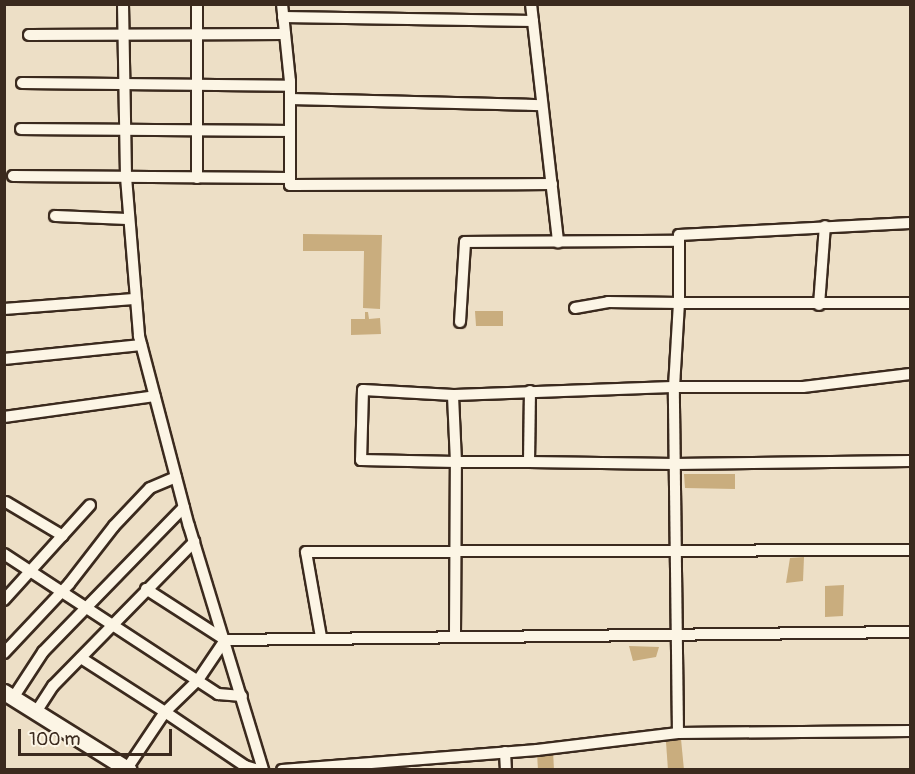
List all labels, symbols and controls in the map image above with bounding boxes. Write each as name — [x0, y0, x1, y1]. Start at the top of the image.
scale bar — [21, 717, 176, 755]
text: 100 m — [29, 728, 81, 751]

